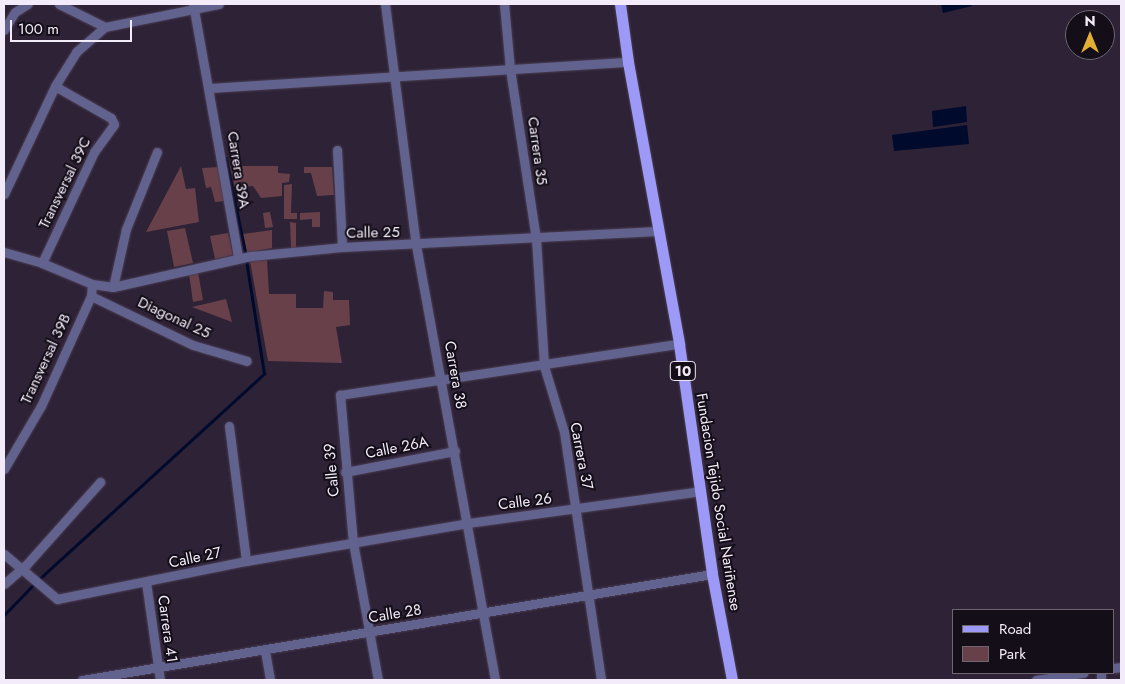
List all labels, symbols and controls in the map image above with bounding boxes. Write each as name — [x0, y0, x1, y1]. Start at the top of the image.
scale bar — [12, 10, 135, 42]
north arrow — [1065, 10, 1115, 60]
text: N — [1084, 11, 1096, 31]
text: 100 m — [18, 18, 59, 40]
street label: Carrera 35 — [523, 116, 551, 186]
street label: Carrera 39A — [223, 130, 253, 210]
street label: Transversal 39C — [35, 134, 95, 232]
street label: Calle 25 — [346, 224, 400, 242]
street label: Diagonal 25 — [135, 293, 213, 343]
street label: Transversal 39B — [17, 311, 75, 407]
street label: Carrera 38 — [440, 340, 470, 410]
road number: 10 — [669, 360, 697, 382]
street label: Fundacion Tejido Social Nariñense — [692, 392, 744, 612]
street label: Carrera 37 — [566, 421, 596, 491]
street label: Calle 26A — [364, 433, 430, 463]
street label: Calle 39 — [321, 443, 343, 497]
street label: Calle 26 — [497, 490, 553, 514]
street label: Calle 27 — [167, 544, 223, 572]
street label: Carrera 41 — [153, 594, 181, 664]
street label: Calle 28 — [367, 601, 423, 627]
legend — [952, 609, 1115, 674]
text: Road — [999, 618, 1031, 640]
text: Park — [999, 643, 1026, 665]

